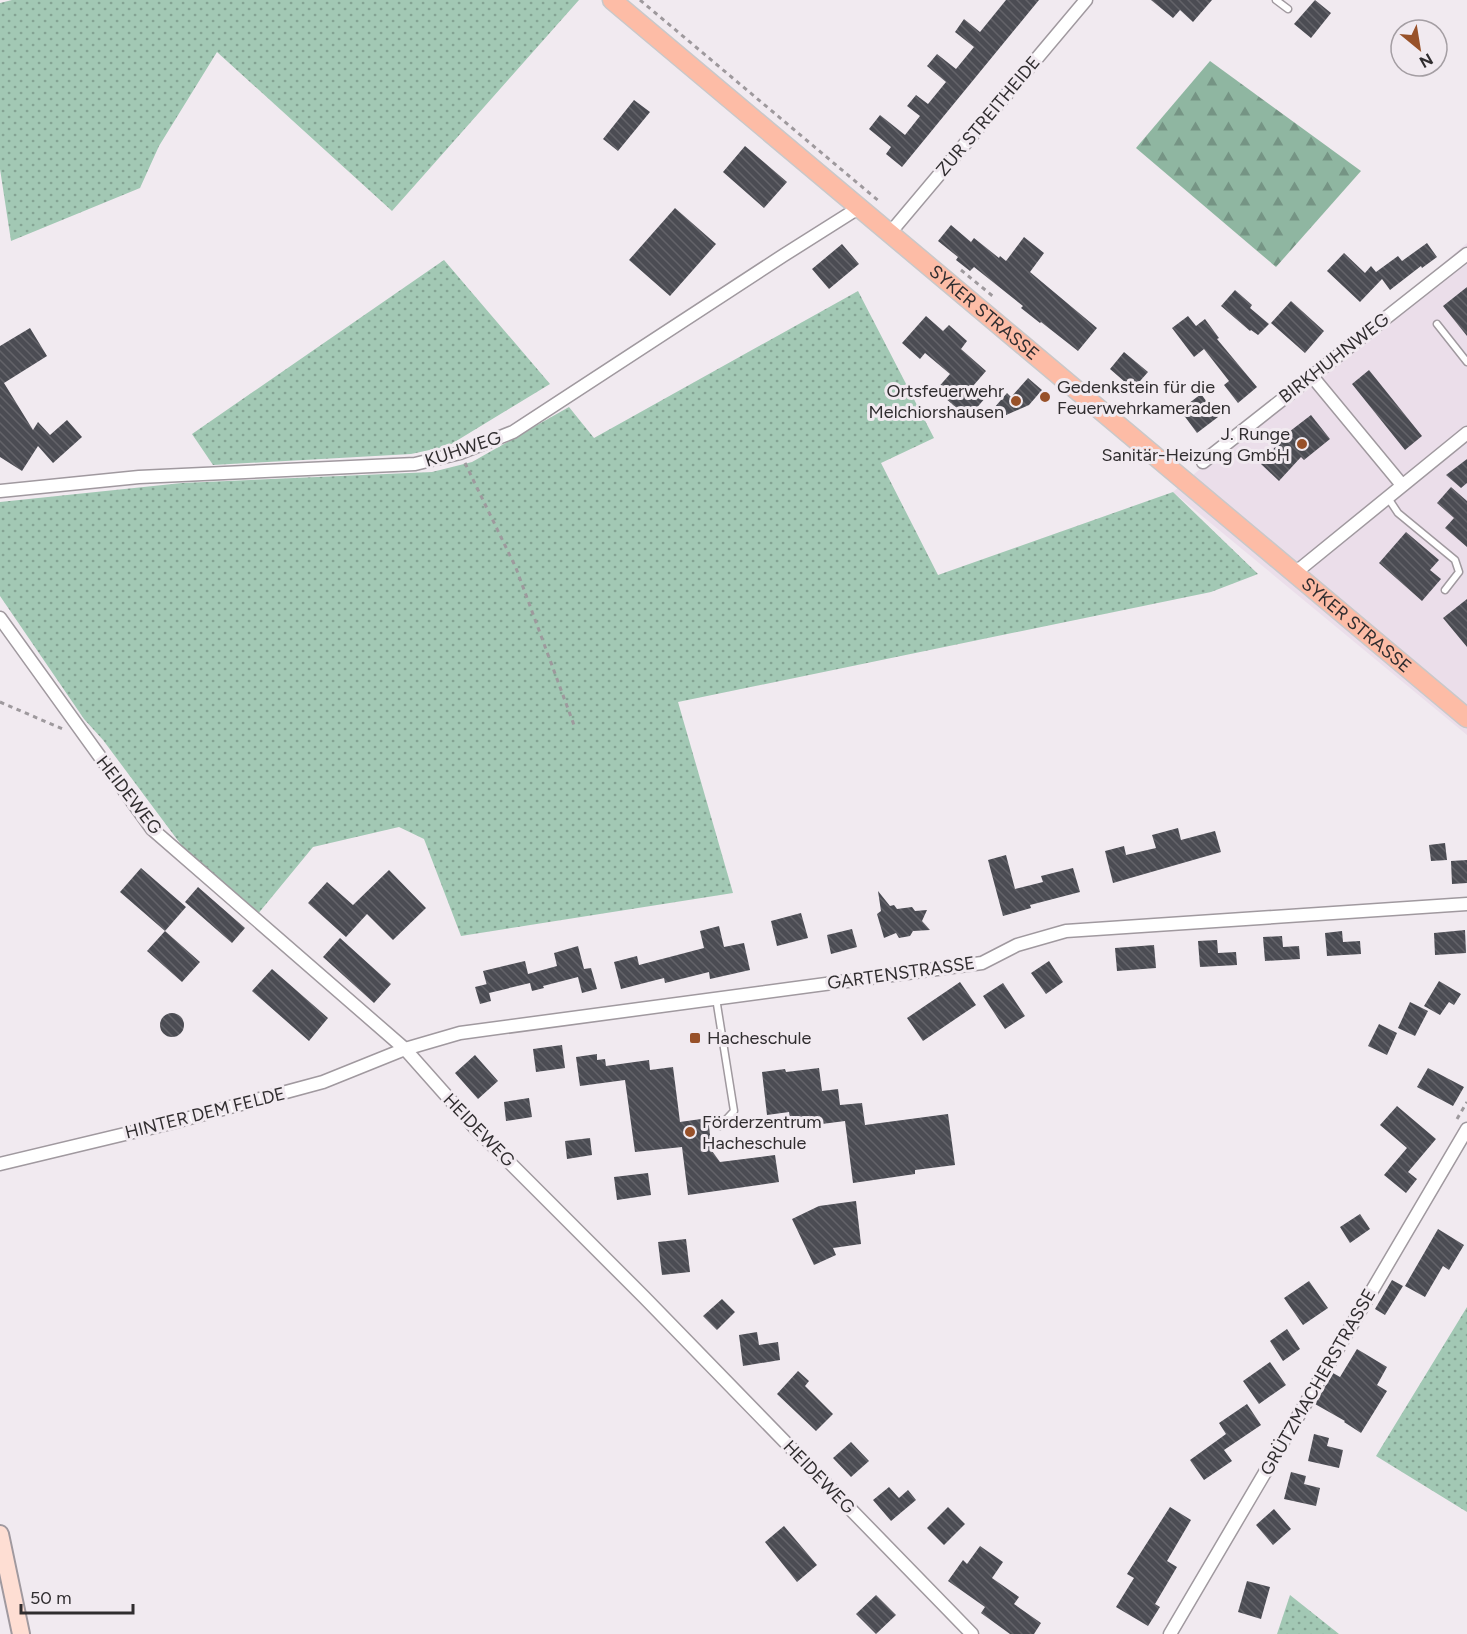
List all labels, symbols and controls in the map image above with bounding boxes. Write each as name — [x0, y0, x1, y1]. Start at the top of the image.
north arrow — [1389, 18, 1449, 78]
text: N — [1416, 49, 1436, 72]
street label: ZUR STREITHEIDE — [931, 52, 1045, 180]
street label: SYKER STRASSE — [925, 260, 1044, 365]
street label: BIRKHUHNWEG — [1275, 308, 1394, 408]
place label: Gedenkstein für die Feuerwehrkameraden — [1057, 376, 1231, 419]
place label: Ortsfeuerwehr Melchiorshausen — [869, 380, 1004, 423]
marker: Gedenkstein für die Feuerwehrkameraden — [1038, 390, 1052, 404]
marker: Ortsfeuerwehr Melchiorshausen — [1009, 394, 1023, 408]
place label: J. Runge Sanitär-Heizung GmbH — [1101, 423, 1290, 466]
street label: KUHWEG — [422, 426, 504, 472]
marker: J. Runge Sanitär-Heizung GmbH — [1295, 437, 1309, 451]
street label: SYKER STRASSE — [1297, 573, 1416, 677]
street label: HEIDEWEG — [91, 751, 167, 839]
street label: GARTENSTRASSE — [826, 952, 976, 994]
place label: Hacheschule — [707, 1027, 811, 1049]
marker: Hacheschule — [688, 1031, 702, 1045]
street label: HINTER DEM FELDE — [123, 1082, 287, 1144]
street label: HEIDEWEG — [439, 1089, 520, 1172]
place label: Förderzentrum Hacheschule — [702, 1111, 822, 1154]
marker: Förderzentrum Hacheschule — [683, 1125, 697, 1139]
street label: GRÜTZMACHERSTRASSE — [1256, 1285, 1380, 1479]
street label: HEIDEWEG — [779, 1436, 860, 1519]
scale bar — [21, 1577, 134, 1615]
text: 50 m — [30, 1587, 72, 1609]

